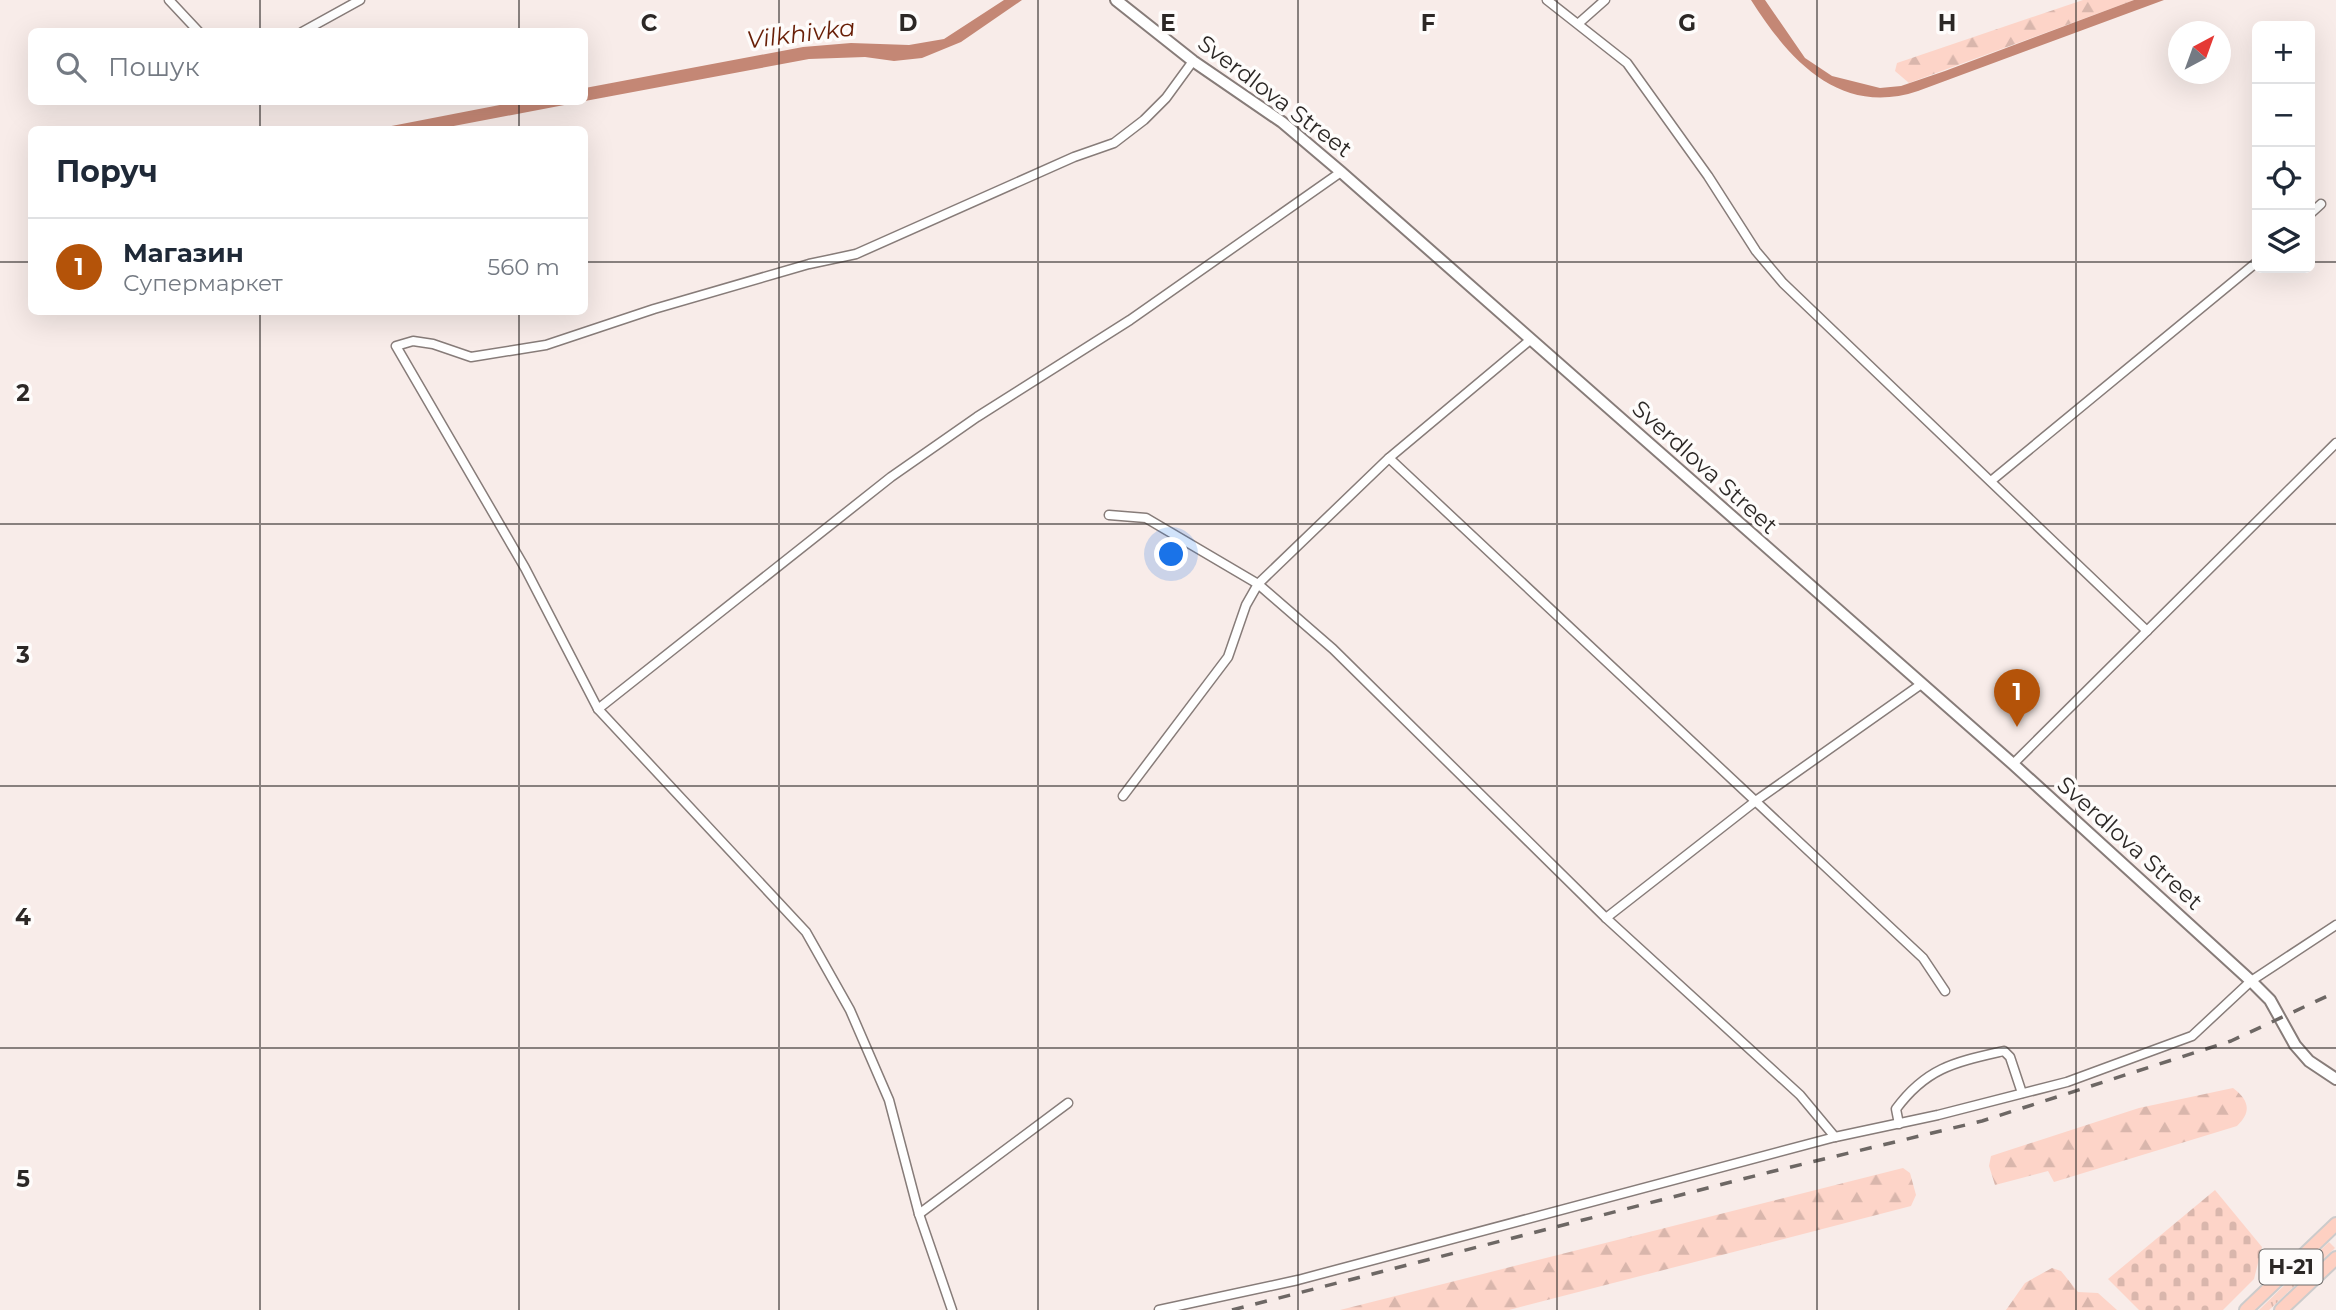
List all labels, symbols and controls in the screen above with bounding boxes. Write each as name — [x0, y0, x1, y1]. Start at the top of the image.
text: C — [641, 9, 658, 37]
text: D — [899, 9, 918, 37]
text: E — [1160, 9, 1176, 37]
text: F — [1421, 9, 1436, 37]
text: G — [1678, 9, 1696, 37]
text: H — [1938, 9, 1956, 37]
water label: Vilkhivka — [745, 12, 857, 55]
north arrow — [2168, 21, 2231, 84]
map controls — [2252, 21, 2315, 273]
button: + — [2252, 21, 2315, 84]
search box — [28, 28, 588, 105]
street label: Sverdlova Street — [1192, 29, 1358, 163]
icon: search — [52, 48, 90, 86]
text: Пошук — [108, 51, 200, 83]
button: − — [2252, 84, 2315, 147]
button: locate — [2252, 147, 2315, 210]
text: Поруч — [56, 153, 158, 190]
button: layers — [2252, 210, 2315, 273]
text: Mагазин — [123, 237, 244, 269]
text: 1 — [74, 253, 84, 281]
text: 560 m — [487, 253, 560, 281]
text: Супермаркет — [123, 269, 283, 297]
text: 2 — [16, 379, 30, 407]
street label: Sverdlova Street — [1627, 394, 1783, 540]
your location — [1154, 537, 1188, 571]
text: 3 — [15, 641, 30, 669]
pin: 1 — [1994, 669, 2040, 727]
street label: Sverdlova Street — [2052, 770, 2208, 916]
text: 4 — [15, 903, 31, 931]
text: 5 — [16, 1165, 30, 1193]
road number: Н-21 — [2260, 1250, 2322, 1284]

